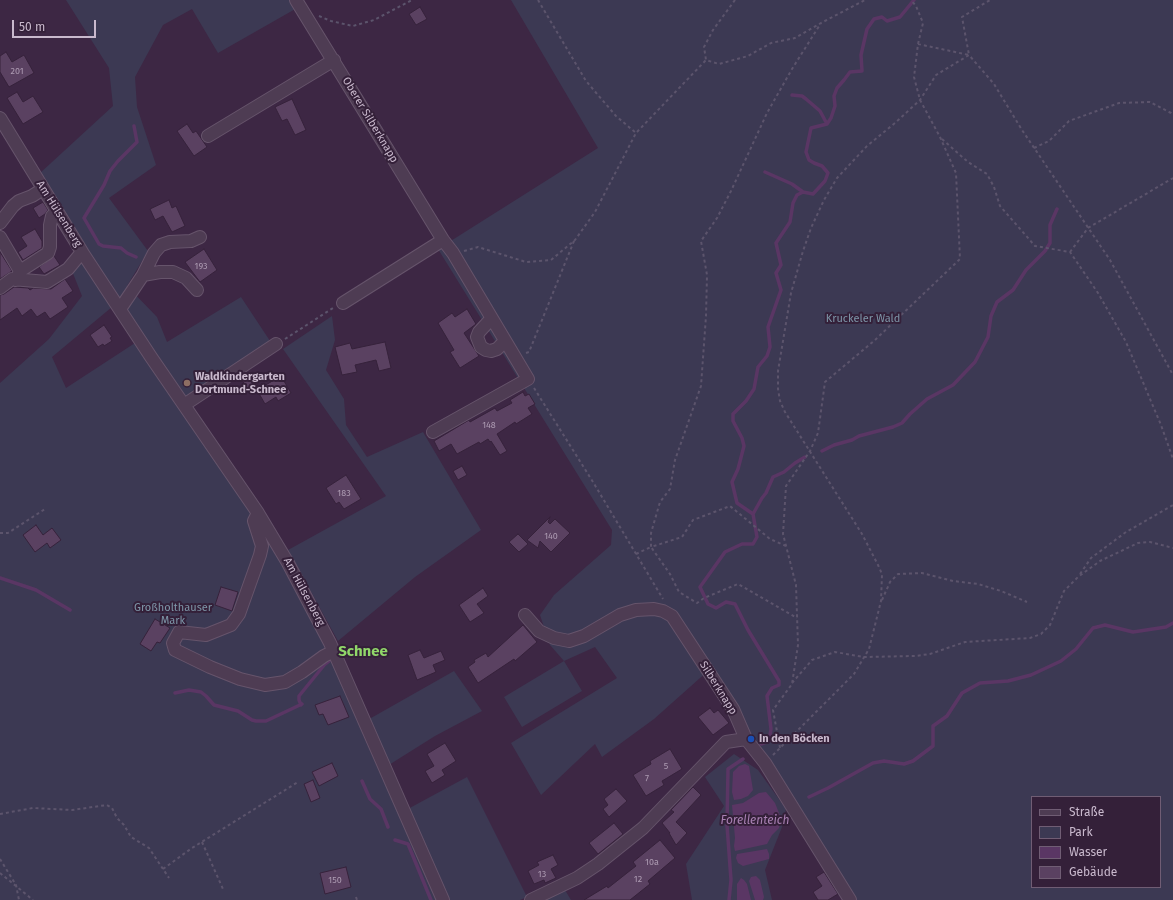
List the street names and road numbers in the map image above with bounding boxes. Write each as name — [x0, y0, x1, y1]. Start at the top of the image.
street label: Oberer Silberknapp — [339, 75, 401, 165]
street label: Am Hülsenberg — [33, 178, 85, 250]
street label: Am Hülsenberg — [280, 556, 328, 628]
street label: Silberknapp — [696, 659, 740, 717]

